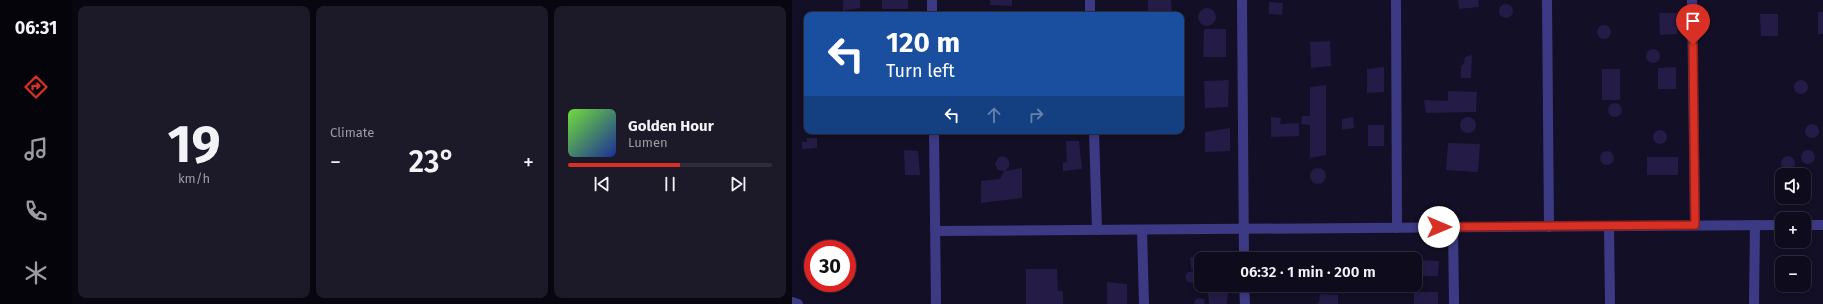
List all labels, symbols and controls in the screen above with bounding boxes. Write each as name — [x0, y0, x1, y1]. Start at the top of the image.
pin — [1676, 4, 1710, 45]
icon: arrive — [1682, 10, 1704, 32]
text: 06:31 — [15, 17, 57, 39]
text: 120 m — [886, 26, 960, 59]
icon: left — [820, 28, 872, 80]
text: Turn left — [886, 60, 955, 82]
icon: directions — [22, 73, 50, 101]
icon: left — [941, 104, 963, 126]
icon: ahead — [983, 104, 1005, 126]
icon: right — [1025, 104, 1047, 126]
text: 19 — [167, 113, 221, 176]
text: Golden Hour — [628, 117, 714, 135]
text: Climate — [330, 125, 374, 140]
icon: music — [22, 135, 50, 163]
text: Lumen — [628, 135, 668, 150]
text: 23° — [409, 144, 455, 180]
text: − — [330, 149, 341, 176]
text: + — [523, 149, 534, 176]
map controls — [1775, 168, 1811, 292]
button: sound — [1775, 168, 1811, 204]
text: km/h — [178, 171, 210, 186]
icon: previous — [591, 173, 613, 195]
icon: pause — [659, 173, 681, 195]
icon: next — [727, 173, 749, 195]
icon: phone — [22, 197, 50, 225]
position arrow — [1418, 206, 1460, 248]
button: + — [1775, 212, 1811, 248]
speed limit sign: 30 — [804, 240, 856, 292]
button: − — [1775, 256, 1811, 292]
icon: climate — [22, 259, 50, 287]
text: 06:32 · 1 min · 200 m — [1240, 263, 1376, 281]

